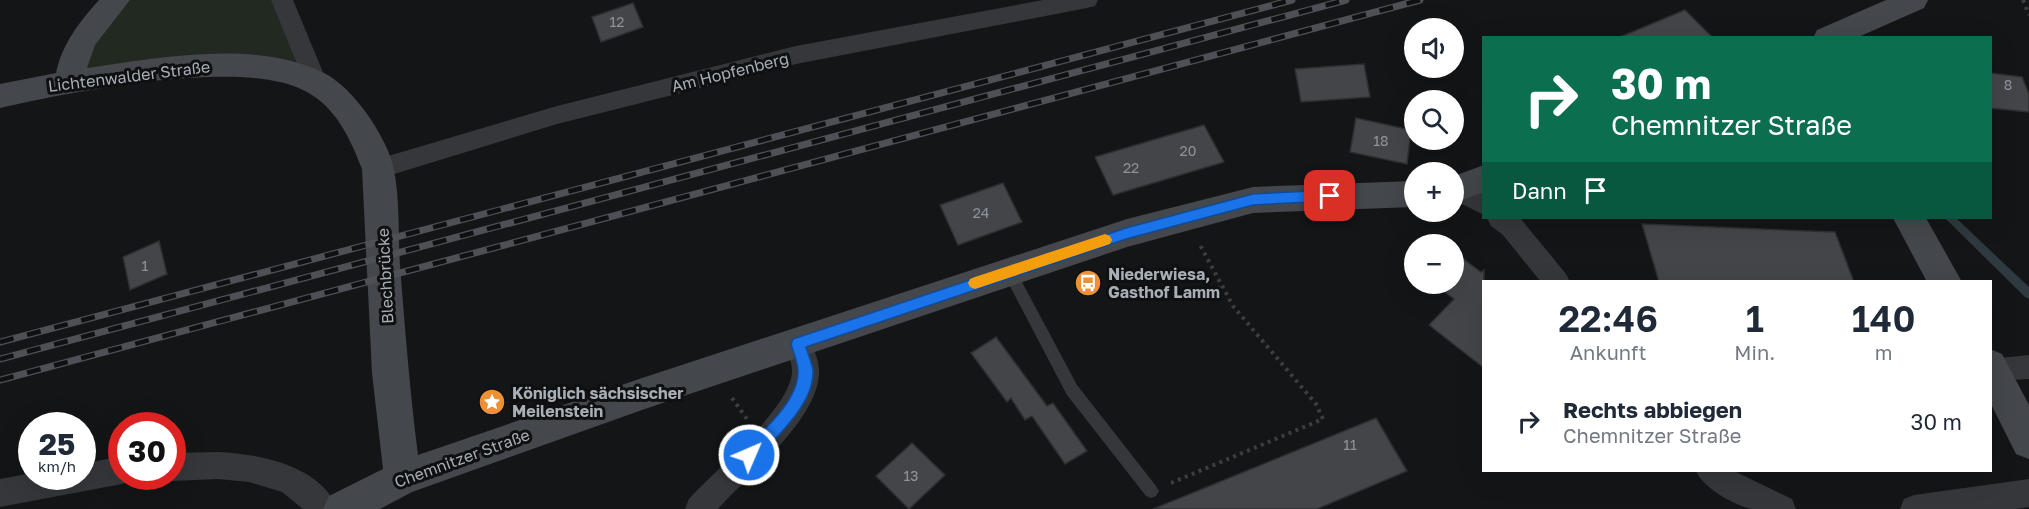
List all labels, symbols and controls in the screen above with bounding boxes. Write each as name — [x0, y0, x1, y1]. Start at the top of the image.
house number: 12 — [610, 13, 624, 30]
map controls — [1404, 18, 1464, 294]
button: sound — [1404, 18, 1464, 78]
street label: Am Hopfenberg — [669, 48, 791, 96]
street label: Lichtenwalder Straße — [47, 56, 211, 96]
text: 30 m — [1611, 58, 1711, 108]
icon: right — [1512, 60, 1590, 138]
house number: 8 — [2004, 76, 2012, 93]
button: search — [1404, 90, 1464, 150]
text: Chemnitzer Straße — [1611, 109, 1852, 141]
house number: 18 — [1373, 132, 1389, 149]
house number: 20 — [1180, 142, 1196, 159]
house number: 22 — [1123, 159, 1139, 176]
button: + — [1404, 162, 1464, 222]
pin — [1304, 170, 1355, 221]
icon: arrive — [1579, 174, 1612, 207]
text: Dann — [1512, 177, 1567, 204]
icon: arrive — [1313, 179, 1346, 212]
house number: 24 — [973, 204, 989, 221]
street label: Blechbrücke — [373, 228, 397, 324]
button: − — [1404, 234, 1464, 294]
house number: 1 — [142, 257, 149, 274]
place label: Niederwiesa, Gasthof Lamm — [1108, 264, 1220, 302]
bus stop icon: Niederwiesa, Gasthof Lamm — [1073, 268, 1103, 298]
text: 22:46 — [1558, 297, 1658, 340]
text: 1 — [1746, 297, 1764, 340]
text: 140 — [1852, 297, 1915, 340]
text: Ankunft — [1570, 340, 1647, 364]
text: Min. — [1734, 340, 1775, 364]
text: m — [1875, 340, 1892, 364]
place label: Königlich sächsischer Meilenstein — [512, 383, 683, 421]
place icon: Königlich sächsischer Meilenstein — [477, 387, 507, 417]
text: Rechts abbiegen — [1563, 396, 1742, 423]
icon: right — [1512, 405, 1545, 438]
text: 30 m — [1911, 408, 1962, 435]
speed limit sign: 30 — [108, 412, 186, 490]
position arrow — [717, 423, 781, 487]
text: Chemnitzer Straße — [1563, 423, 1741, 447]
street label: Chemnitzer Straße — [392, 424, 532, 492]
text: 25 — [39, 426, 75, 462]
house number: 11 — [1343, 436, 1357, 453]
text: km/h — [38, 457, 76, 475]
house number: 13 — [904, 467, 918, 484]

